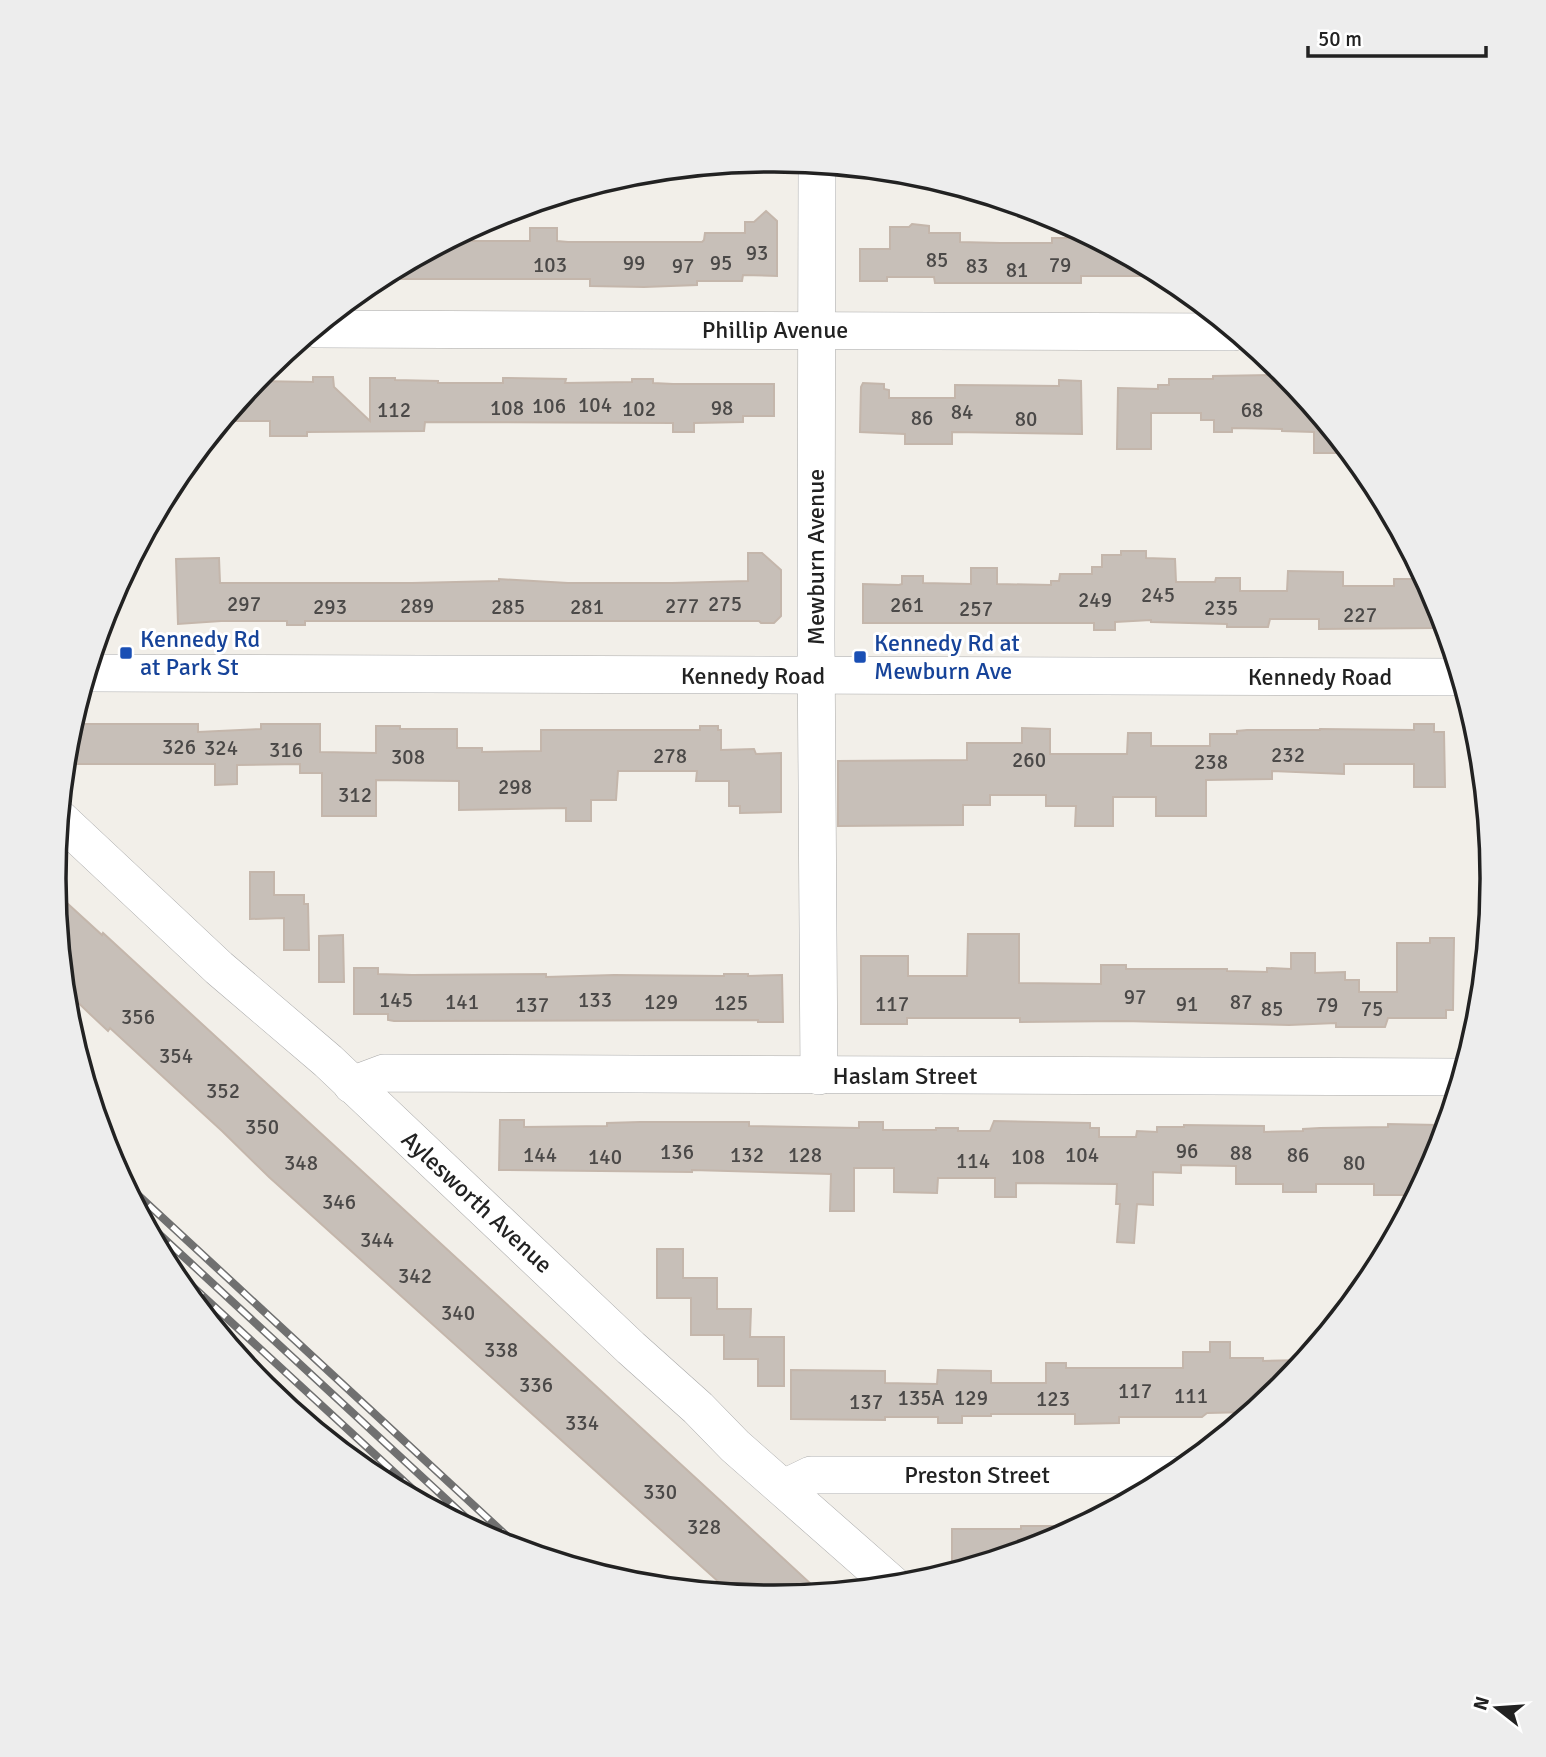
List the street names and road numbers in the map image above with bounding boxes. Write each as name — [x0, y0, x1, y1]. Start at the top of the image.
street label: Phillip Avenue — [702, 315, 848, 345]
street label: Mewburn Avenue — [801, 469, 831, 645]
street label: Kennedy Road — [681, 661, 825, 691]
street label: Kennedy Road — [1248, 662, 1392, 692]
street label: Haslam Street — [832, 1061, 978, 1091]
street label: Aylesworth Avenue — [395, 1124, 559, 1280]
street label: Preston Street — [904, 1460, 1050, 1490]

